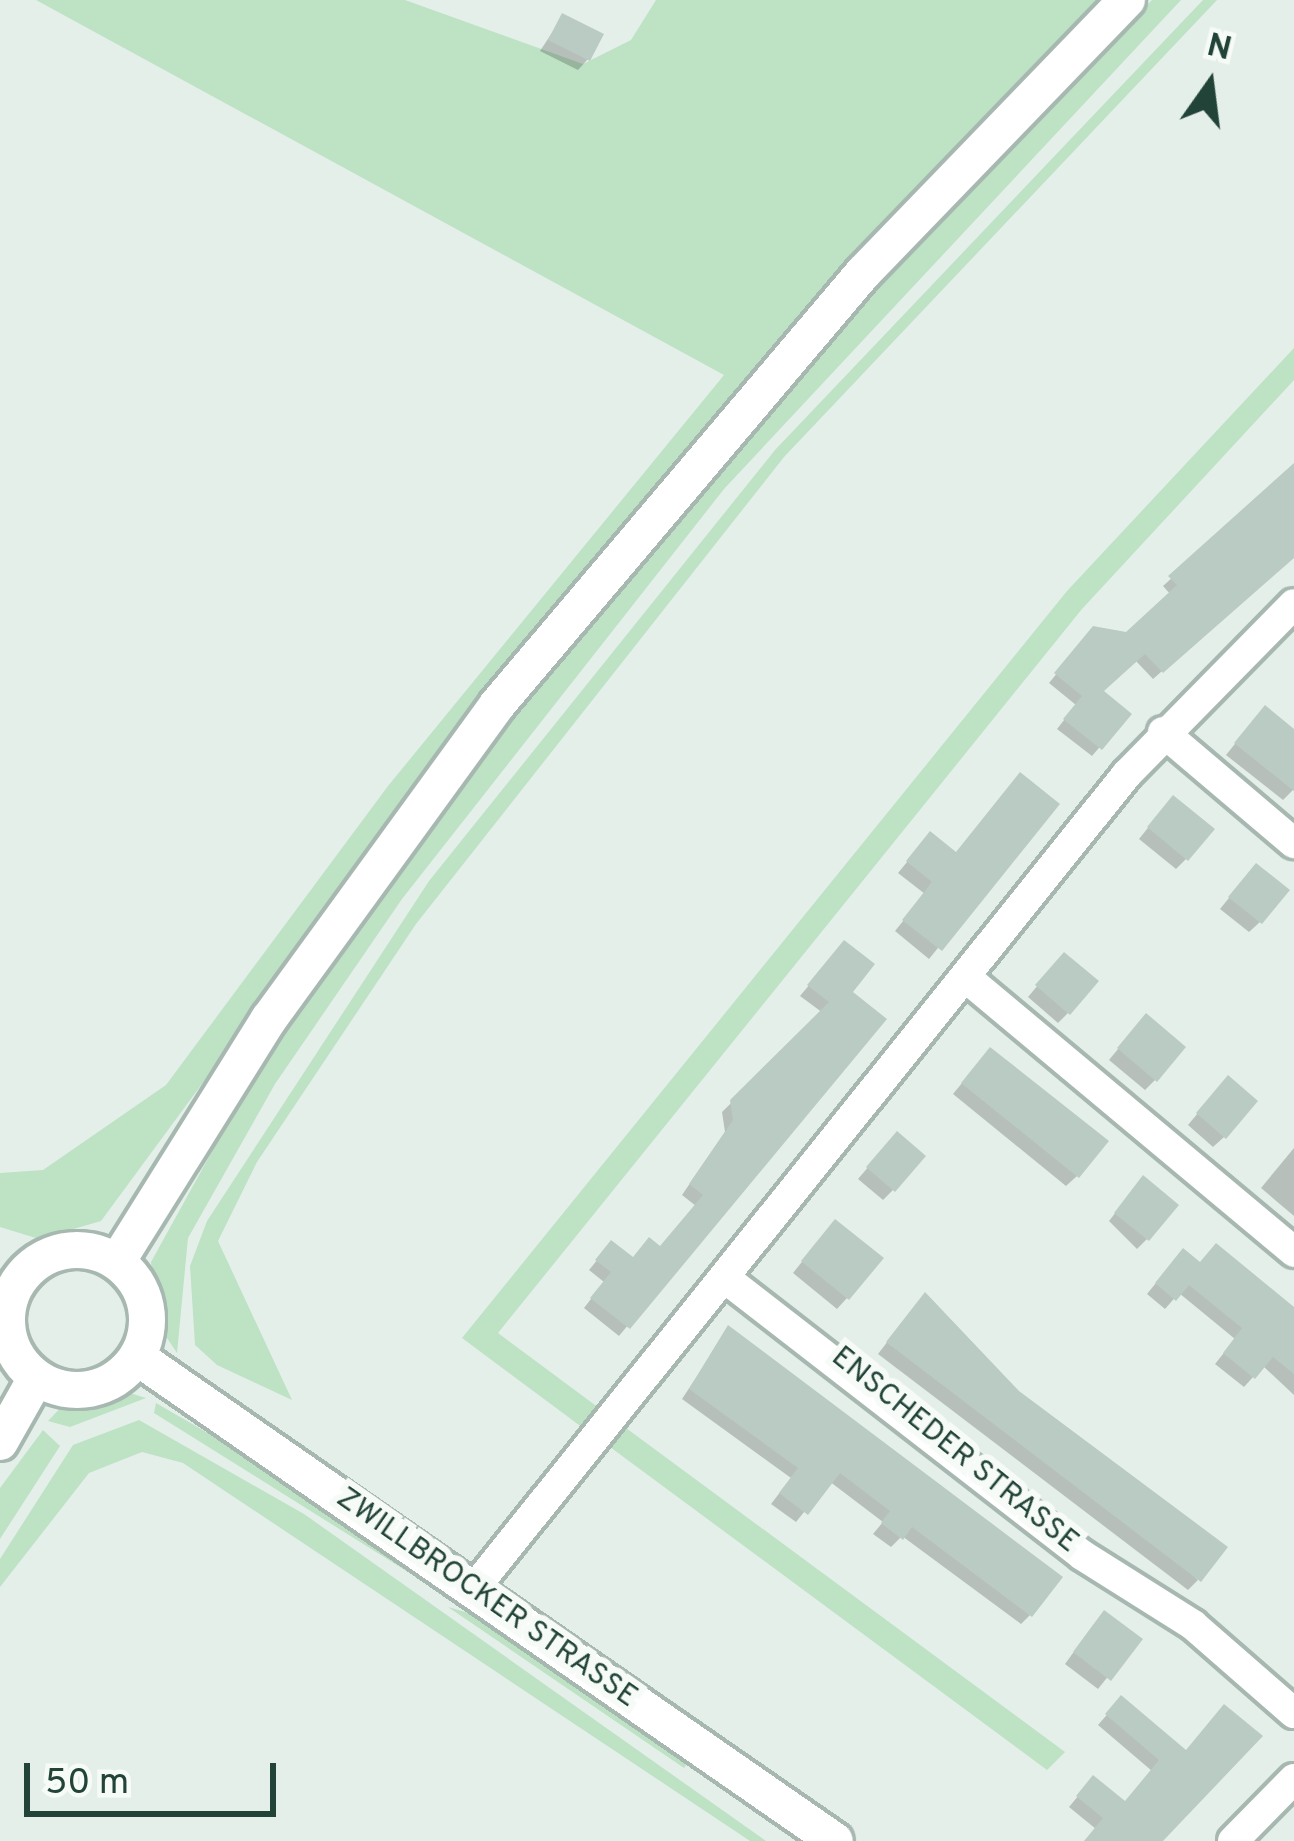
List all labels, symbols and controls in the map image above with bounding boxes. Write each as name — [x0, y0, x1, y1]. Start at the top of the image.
north arrow — [1150, 24, 1270, 144]
text: N — [1202, 26, 1235, 72]
street label: ENSCHEDER STRASSE — [823, 1340, 1085, 1562]
street label: ZWILLBROCKER STRASSE — [329, 1481, 643, 1717]
scale bar — [30, 1739, 282, 1813]
text: 50 m — [45, 1761, 129, 1807]

